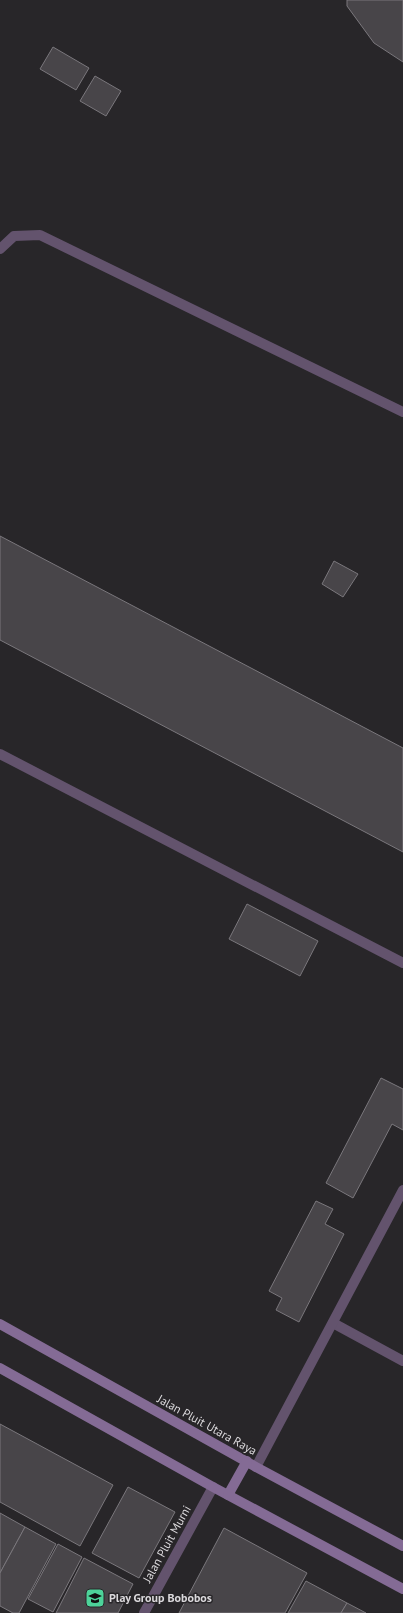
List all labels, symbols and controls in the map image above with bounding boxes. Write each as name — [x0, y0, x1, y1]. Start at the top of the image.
street label: Jalan Pluit Utara Raya — [154, 1391, 260, 1458]
street label: Jalan Pluit Murni — [139, 1503, 194, 1586]
school or university icon: Play Group Bobobos — [84, 1587, 106, 1609]
place label: Play Group Bobobos — [109, 1590, 212, 1605]

